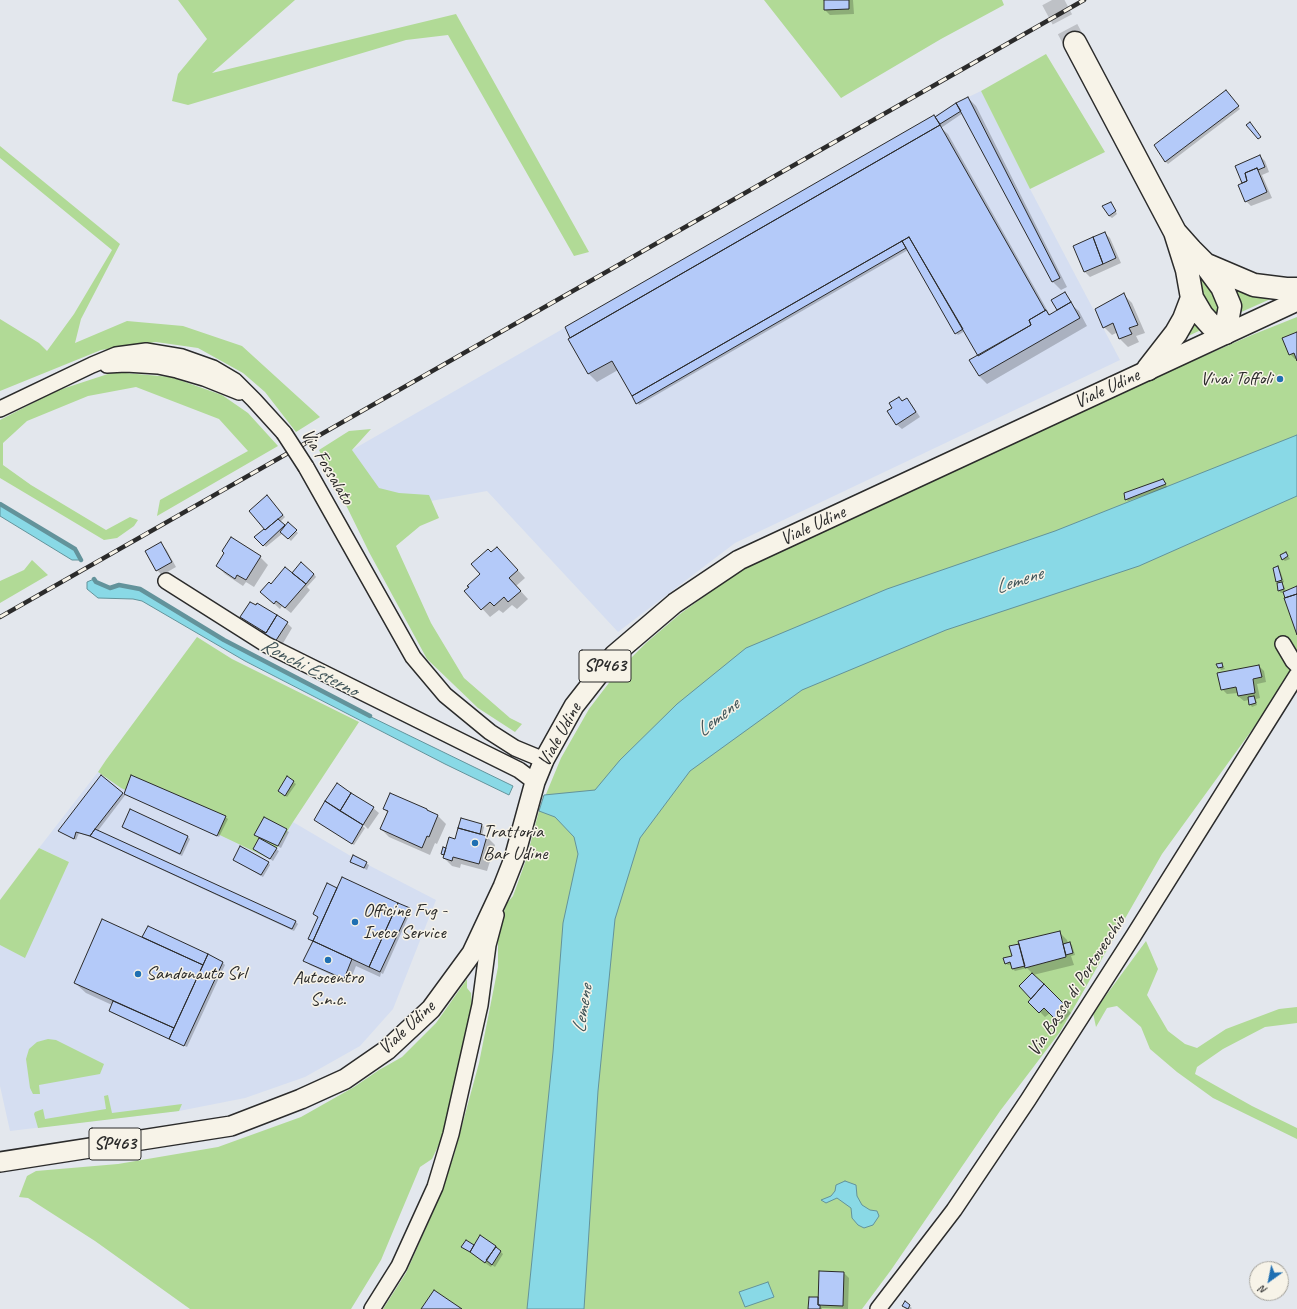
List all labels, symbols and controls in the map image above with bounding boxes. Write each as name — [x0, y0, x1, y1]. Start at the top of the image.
street label: Viale Udine — [1071, 364, 1143, 414]
place label: Vivai Toffoli — [1200, 368, 1272, 390]
marker: Vivai Toffoli — [1275, 374, 1285, 384]
street label: Via Fossalato — [295, 425, 359, 509]
street label: Viale Udine — [777, 501, 849, 551]
water label: Lemene — [992, 562, 1046, 600]
water label: Ronchi Esterno — [257, 633, 361, 703]
road number: SP463 — [579, 650, 631, 682]
water label: Lemene — [692, 694, 744, 742]
street label: Viale Udine — [533, 699, 587, 771]
place label: Trattoria Bar Udine — [483, 821, 548, 865]
marker: Trattoria Bar Udine — [470, 838, 480, 848]
place label: Officine Fvg - Iveco Service — [363, 900, 447, 944]
street label: Via Bassa di Portovecchio — [1023, 911, 1131, 1061]
marker: Officine Fvg - Iveco Service — [350, 917, 360, 927]
marker: Autocentro S.n.c. — [323, 955, 333, 965]
place label: Sandonauto Srl — [146, 963, 246, 985]
place label: Autocentro S.n.c. — [293, 967, 363, 1011]
marker: Sandonauto Srl — [133, 969, 143, 979]
water label: Lemene — [567, 983, 599, 1035]
street label: Viale Udine — [374, 996, 440, 1060]
road number: SP463 — [89, 1128, 141, 1160]
north arrow — [1249, 1261, 1289, 1301]
text: N — [1256, 1282, 1270, 1298]

